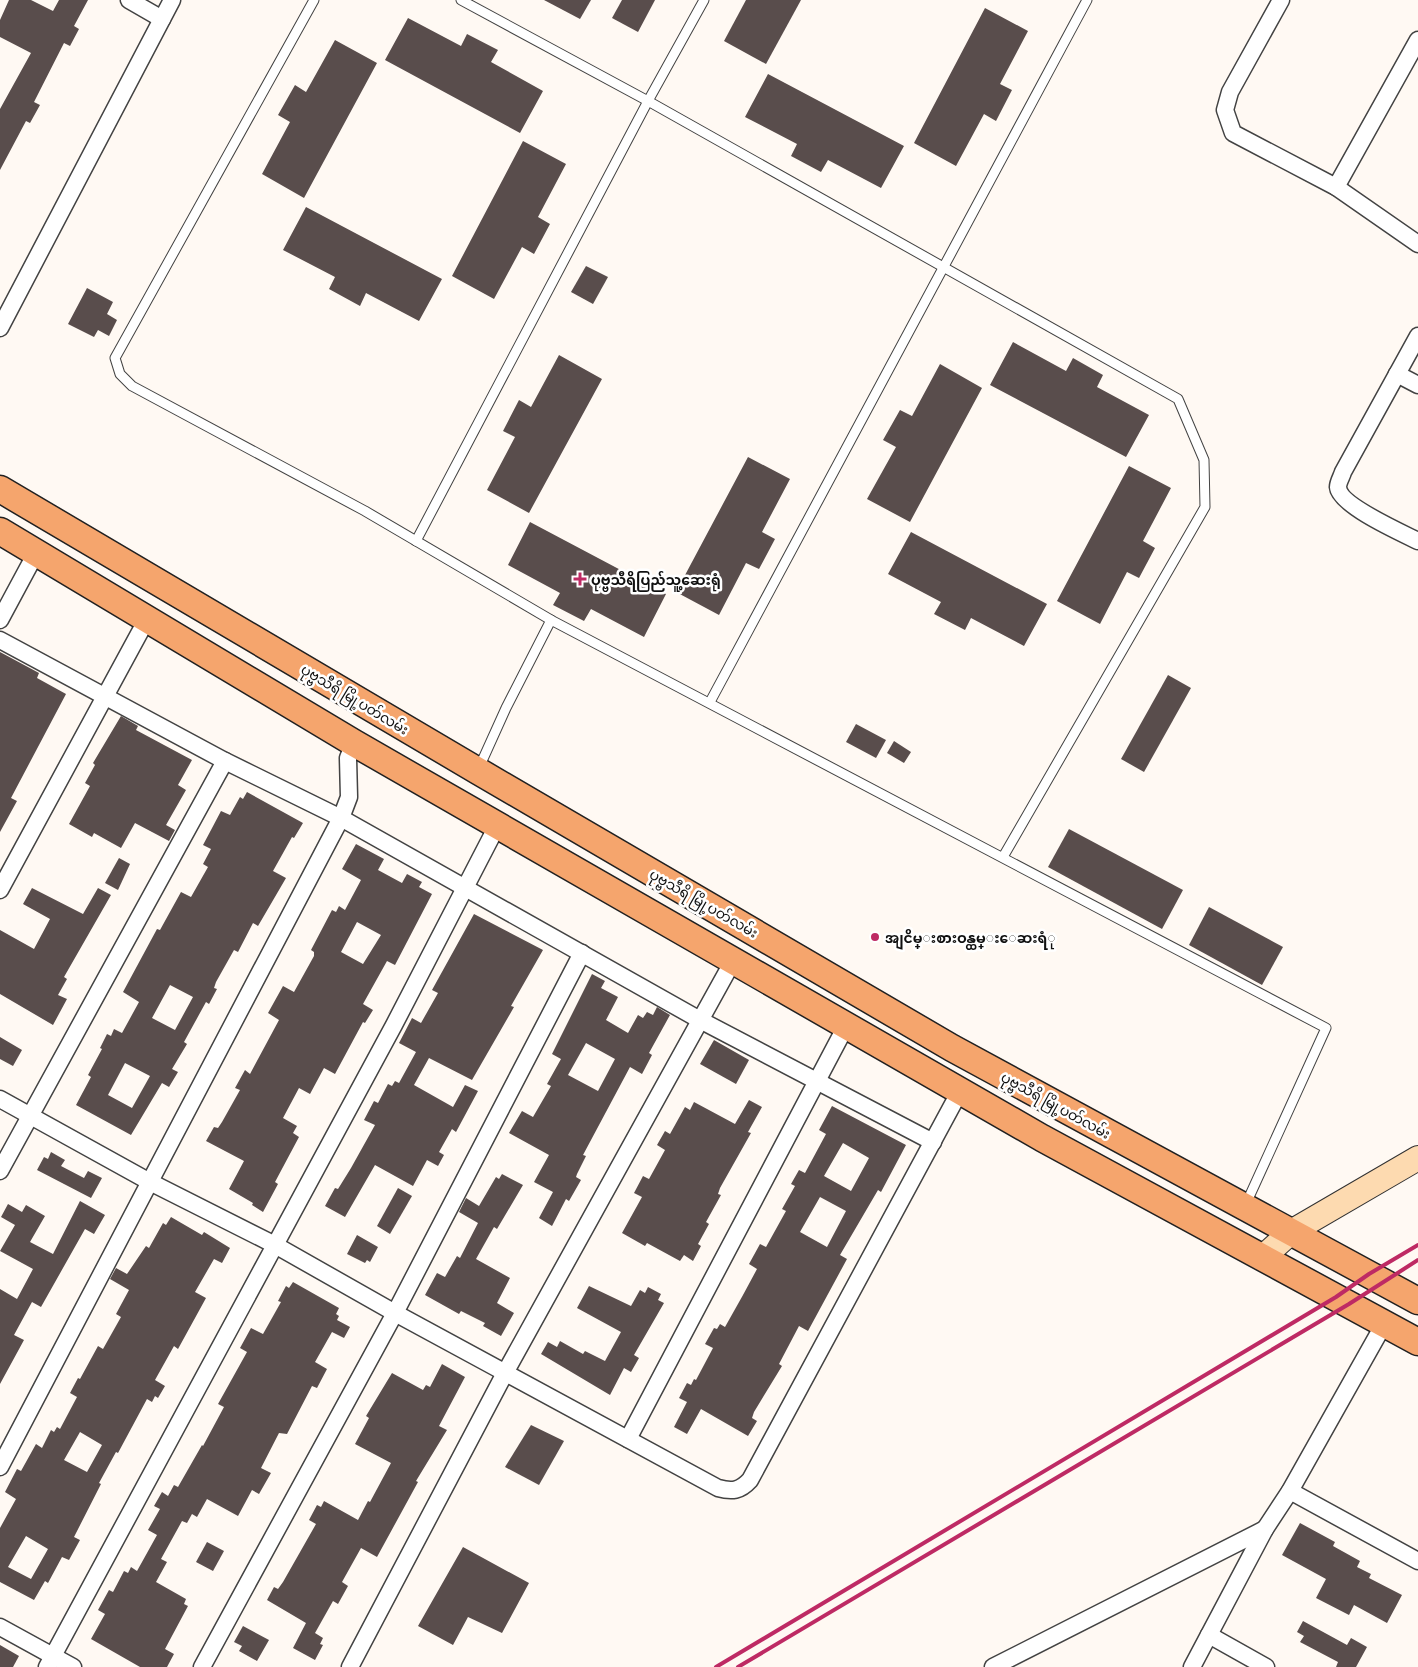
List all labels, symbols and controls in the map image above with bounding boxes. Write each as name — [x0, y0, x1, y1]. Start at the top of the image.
place label: ပုဗ္ဗသီရိပြည်သူ့ဆေးရုံ — [591, 570, 721, 592]
marker: ပုဗ္ဗသီရိပြည်သူ့ဆေးရုံ — [573, 572, 587, 586]
street label: ပုဗ္ဗသီရိ မြို့ပတ်လမ်း — [296, 659, 412, 741]
street label: ပုဗ္ဗသီရိ မြို့ပတ်လမ်း — [645, 864, 762, 945]
place label: အျငိမ္းစားဝန္ထမ္းေဆးရံု — [885, 928, 1056, 950]
marker: အျငိမ္းစားဝန္ထမ္းေဆးရံု — [869, 931, 881, 943]
street label: ပုဗ္ဗသီရိ မြို့ပတ်လမ်း — [996, 1067, 1114, 1146]

